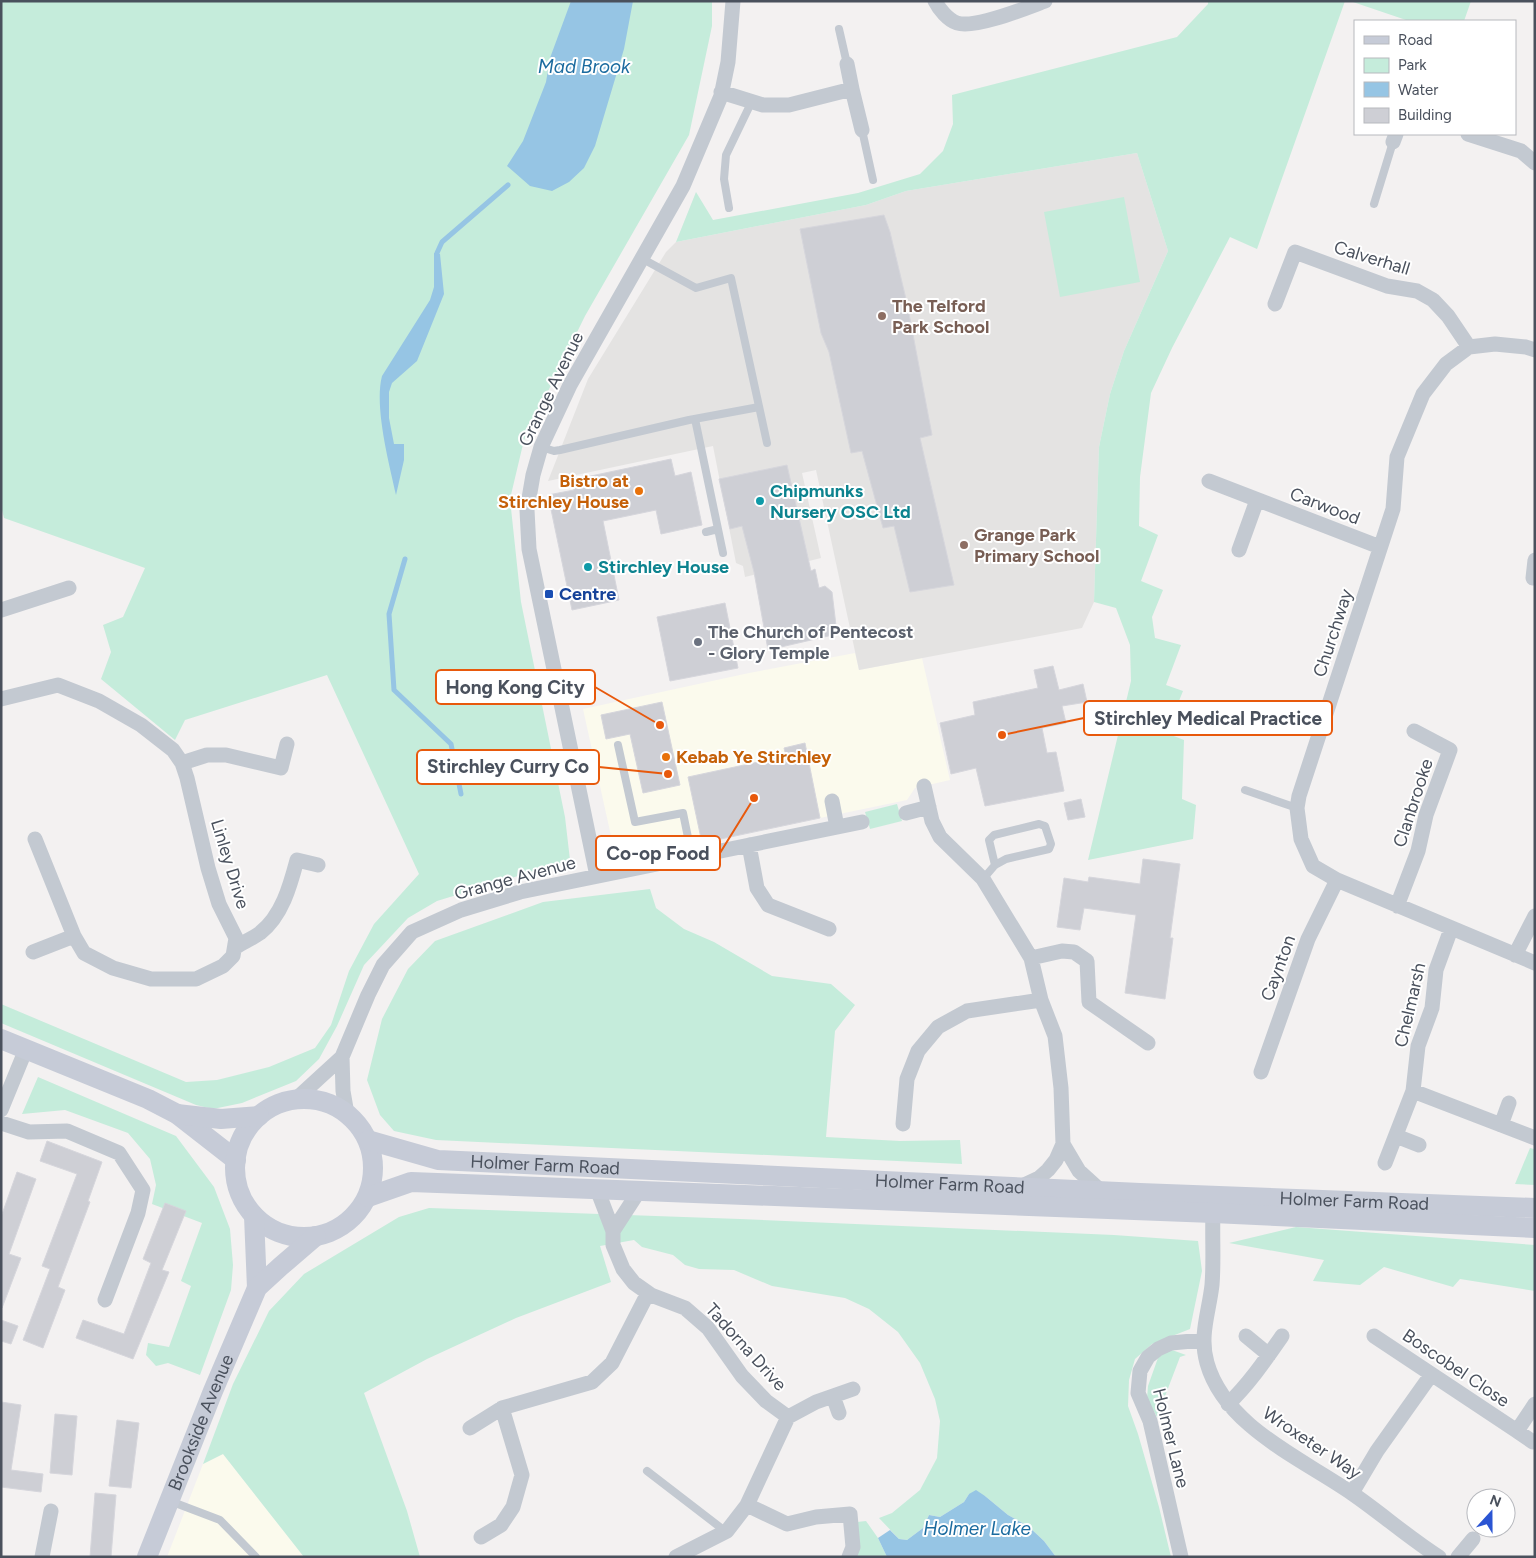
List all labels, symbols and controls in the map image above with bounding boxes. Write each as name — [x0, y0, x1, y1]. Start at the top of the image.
legend — [1354, 20, 1516, 135]
text: Road — [1398, 31, 1433, 49]
water label: Mad Brook — [538, 55, 631, 78]
text: Park — [1398, 56, 1427, 74]
text: Water — [1398, 81, 1438, 99]
text: Building — [1398, 106, 1452, 124]
street label: Calverhall — [1331, 236, 1413, 280]
place label: The Telford Park School — [892, 295, 989, 338]
marker: The Telford Park School — [876, 310, 888, 322]
street label: Grange Avenue — [514, 328, 588, 450]
place label: Bistro at Stirchley House — [498, 470, 629, 513]
place label: Chipmunks Nursery OSC Ltd — [770, 480, 911, 523]
street label: Carwood — [1287, 483, 1363, 529]
marker: Bistro at Stirchley House — [633, 485, 645, 497]
marker: Chipmunks Nursery OSC Ltd — [754, 495, 766, 507]
place label: Grange Park Primary School — [974, 524, 1099, 567]
marker: Grange Park Primary School — [958, 539, 970, 551]
place label: Stirchley House — [598, 556, 729, 578]
marker: Stirchley House — [582, 561, 594, 573]
place label: Centre — [559, 583, 616, 605]
street label: Churchway — [1308, 586, 1358, 680]
marker: Centre — [543, 588, 555, 600]
place label: The Church of Pentecost - Glory Temple — [708, 621, 913, 664]
marker: The Church of Pentecost - Glory Temple — [692, 636, 704, 648]
callout: Hong Kong City — [436, 670, 595, 704]
text: Hong Kong City — [445, 676, 585, 699]
callout: Stirchley Medical Practice — [1084, 701, 1332, 735]
text: Stirchley Medical Practice — [1094, 707, 1323, 730]
place label: Kebab Ye Stirchley — [676, 746, 832, 768]
callout: Stirchley Curry Co — [417, 750, 599, 784]
marker: Kebab Ye Stirchley — [660, 751, 672, 763]
text: Stirchley Curry Co — [427, 755, 589, 778]
street label: Clanbrooke — [1388, 756, 1438, 850]
street label: Linley Drive — [206, 816, 254, 912]
callout: Co-op Food — [596, 836, 720, 870]
text: Co-op Food — [606, 842, 710, 865]
street label: Grange Avenue — [452, 851, 578, 905]
street label: Caynton — [1256, 932, 1300, 1004]
street label: Chelmarsh — [1390, 961, 1430, 1049]
street label: Holmer Farm Road — [470, 1151, 620, 1180]
street label: Holmer Farm Road — [874, 1170, 1025, 1199]
street label: Holmer Farm Road — [1279, 1187, 1430, 1215]
street label: Tadorna Drive — [701, 1299, 791, 1395]
street label: Boscobel Close — [1398, 1324, 1514, 1412]
street label: Brookside Avenue — [164, 1351, 238, 1494]
street label: Holmer Lane — [1148, 1386, 1194, 1490]
street label: Wroxeter Way — [1259, 1402, 1366, 1484]
north arrow — [1466, 1488, 1516, 1538]
text: N — [1487, 1491, 1504, 1511]
water label: Holmer Lake — [923, 1517, 1031, 1540]

